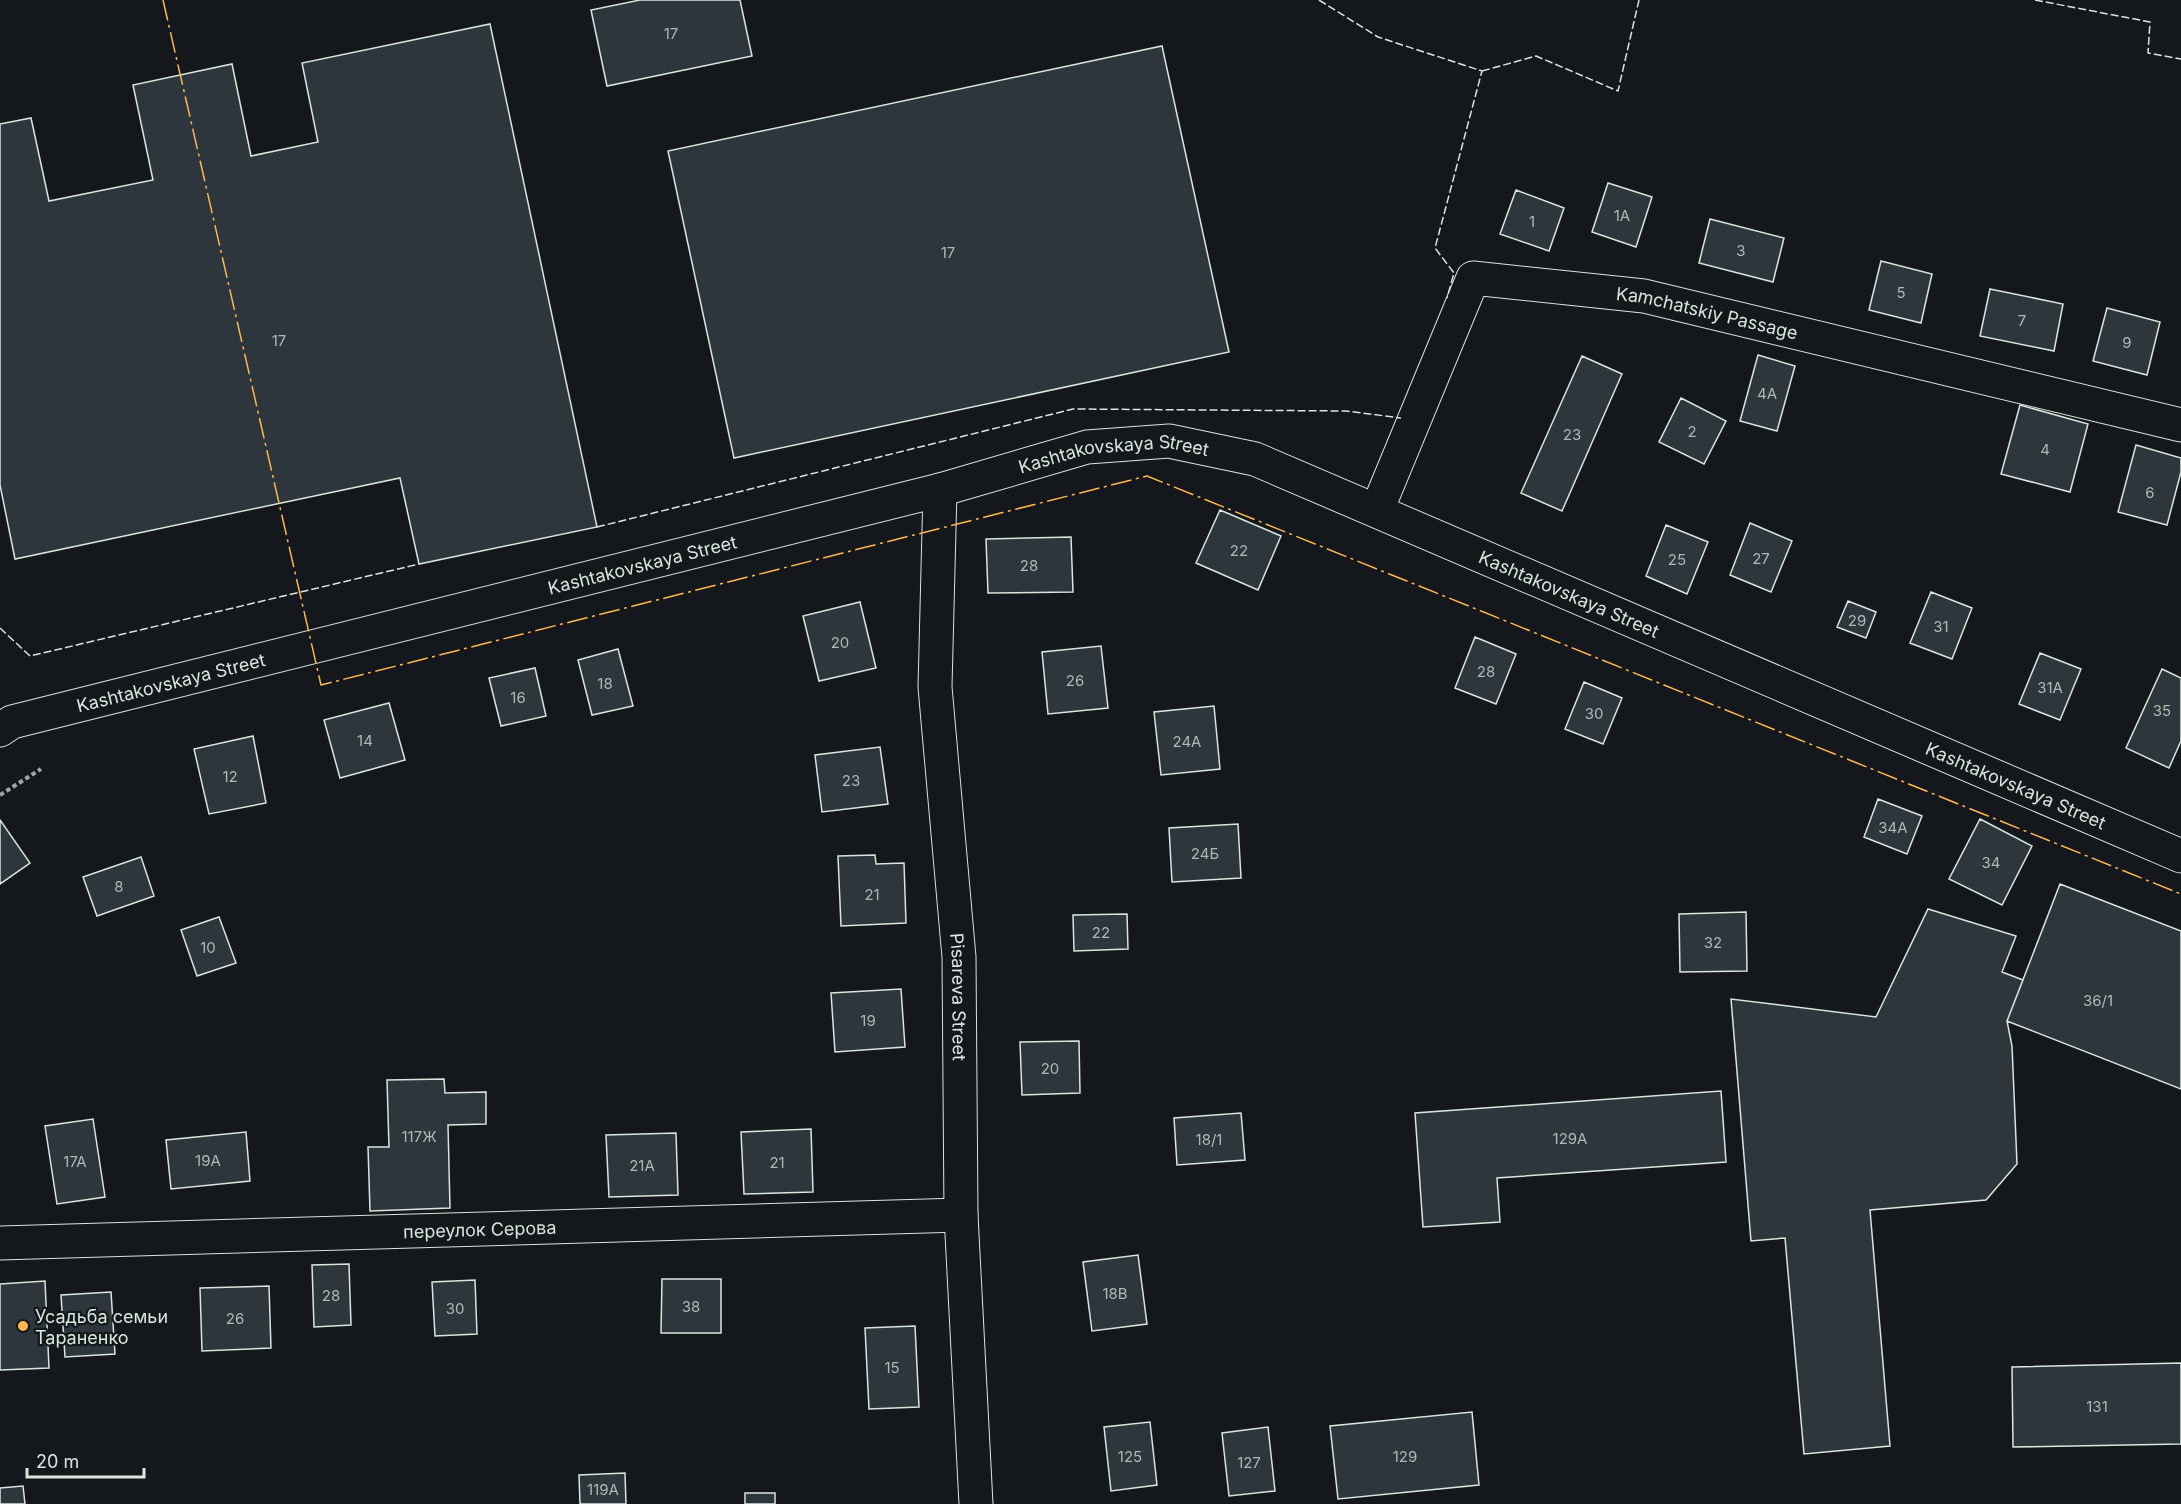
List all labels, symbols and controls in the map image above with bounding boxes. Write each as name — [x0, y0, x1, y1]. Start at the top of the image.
house number: 17 — [664, 24, 678, 43]
house number: 1А — [1614, 206, 1630, 225]
house number: 1 — [1529, 212, 1535, 231]
house number: 3 — [1736, 241, 1746, 260]
house number: 17 — [941, 243, 955, 262]
street label: Kamchatskiy Passage — [1615, 283, 1800, 343]
house number: 5 — [1896, 283, 1906, 302]
house number: 7 — [2018, 311, 2026, 330]
house number: 17 — [272, 331, 286, 350]
house number: 9 — [2122, 333, 2132, 352]
house number: 4А — [1757, 384, 1777, 403]
house number: 2 — [1687, 422, 1697, 441]
house number: 23 — [1563, 425, 1581, 444]
street label: Kashtakovskaya Street — [1016, 430, 1211, 477]
house number: 4 — [2040, 440, 2050, 459]
house number: 6 — [2145, 483, 2155, 502]
street label: Kashtakovskaya Street — [546, 531, 739, 598]
house number: 22 — [1230, 541, 1248, 560]
street label: Kashtakovskaya Street — [1476, 546, 1662, 642]
house number: 27 — [1752, 549, 1770, 568]
house number: 25 — [1668, 550, 1686, 569]
house number: 28 — [1020, 556, 1038, 575]
house number: 29 — [1848, 611, 1866, 630]
house number: 31 — [1933, 617, 1949, 636]
house number: 20 — [831, 633, 849, 652]
street label: Kashtakovskaya Street — [74, 649, 267, 716]
house number: 28 — [1477, 662, 1495, 681]
house number: 26 — [1066, 671, 1084, 690]
house number: 18 — [597, 674, 613, 693]
house number: 31А — [2037, 678, 2063, 697]
house number: 16 — [510, 688, 526, 707]
house number: 35 — [2153, 701, 2171, 720]
house number: 30 — [1585, 704, 1603, 723]
house number: 14 — [357, 731, 373, 750]
house number: 24А — [1173, 732, 1201, 751]
street label: Kashtakovskaya Street — [1923, 737, 2109, 833]
house number: 12 — [222, 767, 238, 786]
house number: 23 — [842, 771, 860, 790]
house number: 34А — [1878, 818, 1908, 837]
house number: 24Б — [1191, 844, 1219, 863]
house number: 34 — [1982, 853, 2000, 872]
house number: 8 — [114, 877, 124, 896]
house number: 21 — [864, 885, 880, 904]
house number: 22 — [1092, 923, 1110, 942]
street label: Pisareva Street — [946, 932, 970, 1061]
house number: 32 — [1704, 933, 1722, 952]
house number: 10 — [200, 938, 216, 957]
house number: 36/1 — [2083, 991, 2113, 1010]
house number: 19 — [860, 1011, 876, 1030]
house number: 20 — [1041, 1059, 1059, 1078]
house number: 117Ж — [401, 1127, 437, 1146]
house number: 129А — [1553, 1129, 1587, 1148]
house number: 18/1 — [1196, 1130, 1222, 1149]
house number: 19А — [195, 1151, 221, 1170]
house number: 17А — [63, 1152, 87, 1171]
house number: 21 — [769, 1153, 785, 1172]
house number: 21А — [629, 1156, 655, 1175]
street label: переулок Серова — [403, 1216, 557, 1242]
house number: 18В — [1102, 1284, 1128, 1303]
house number: 28 — [322, 1286, 340, 1305]
house number: 38 — [682, 1297, 700, 1316]
house number: 30 — [446, 1299, 464, 1318]
place label: Усадьба семьи Тараненко — [35, 1306, 168, 1348]
house number: 26 — [226, 1309, 244, 1328]
marker: Усадьба семьи Тараненко — [16, 1319, 30, 1333]
house number: 15 — [884, 1358, 900, 1377]
house number: 131 — [2086, 1397, 2108, 1416]
scale bar — [27, 1441, 144, 1479]
house number: 125 — [1118, 1447, 1142, 1466]
house number: 129 — [1393, 1447, 1417, 1466]
text: 20 m — [36, 1451, 79, 1472]
house number: 127 — [1237, 1453, 1261, 1472]
house number: 119А — [587, 1480, 619, 1499]

